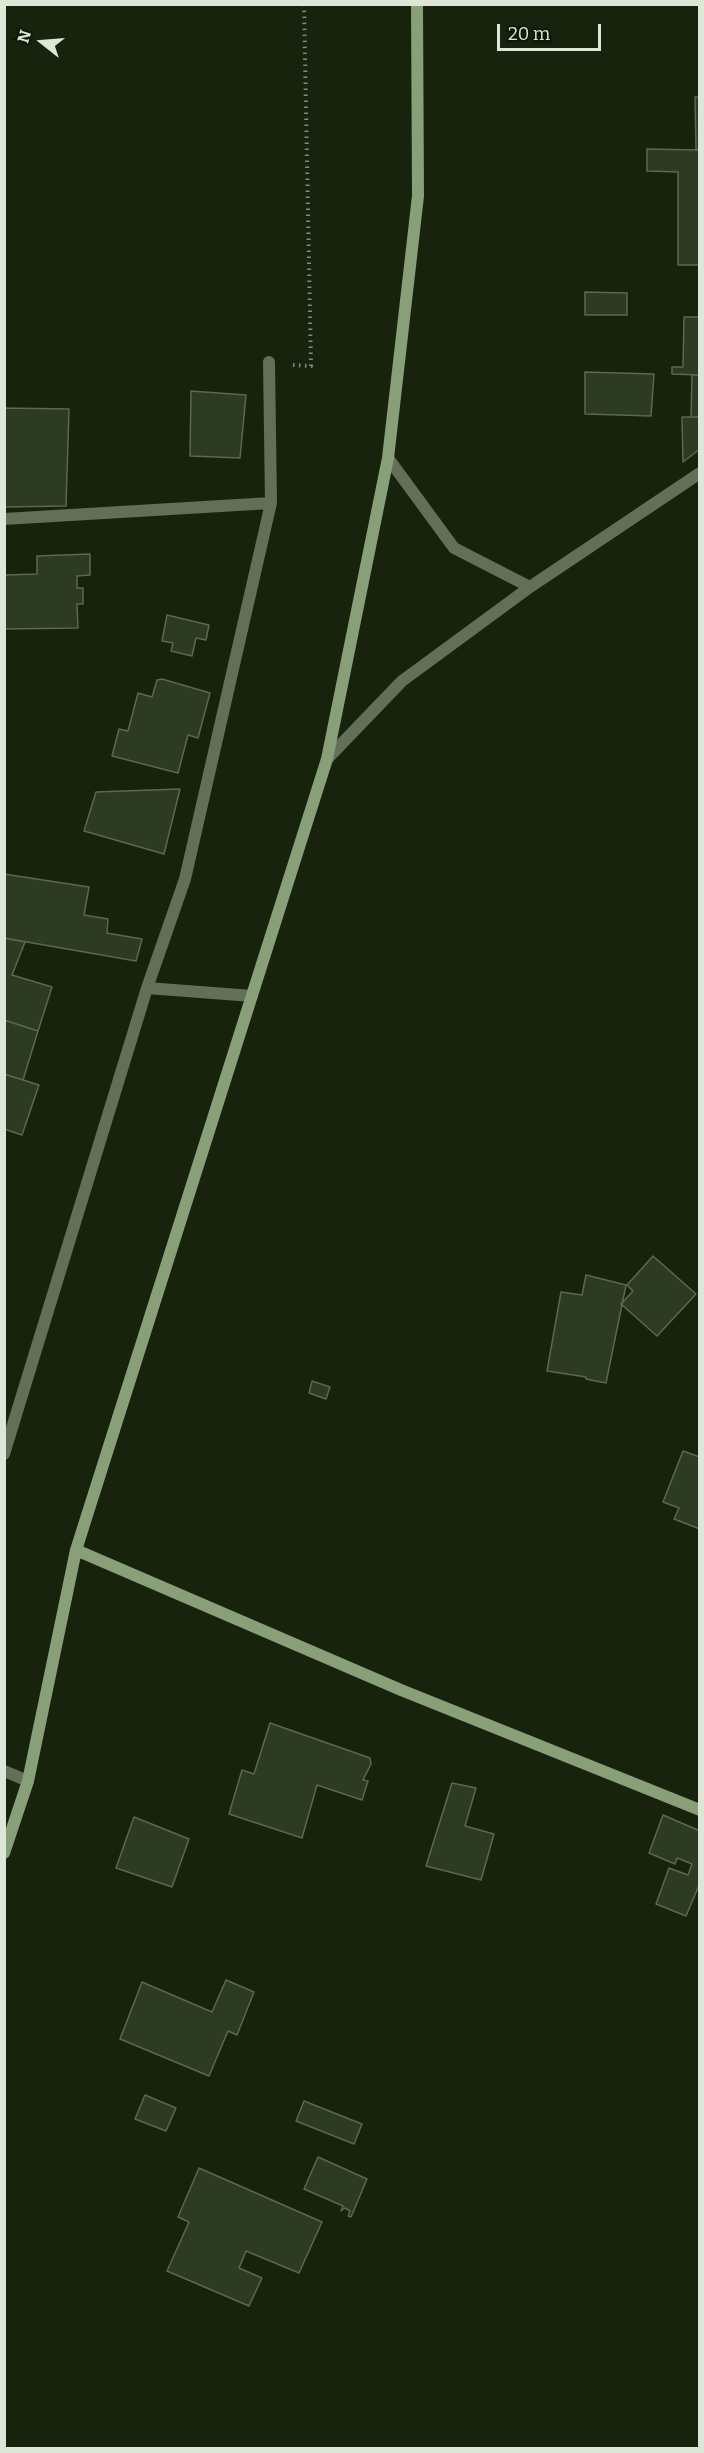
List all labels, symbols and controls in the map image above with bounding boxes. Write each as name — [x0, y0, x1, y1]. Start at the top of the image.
north arrow — [12, 12, 72, 72]
scale bar — [500, 12, 604, 50]
text: 20 m — [508, 23, 550, 45]
text: N — [13, 28, 35, 45]

